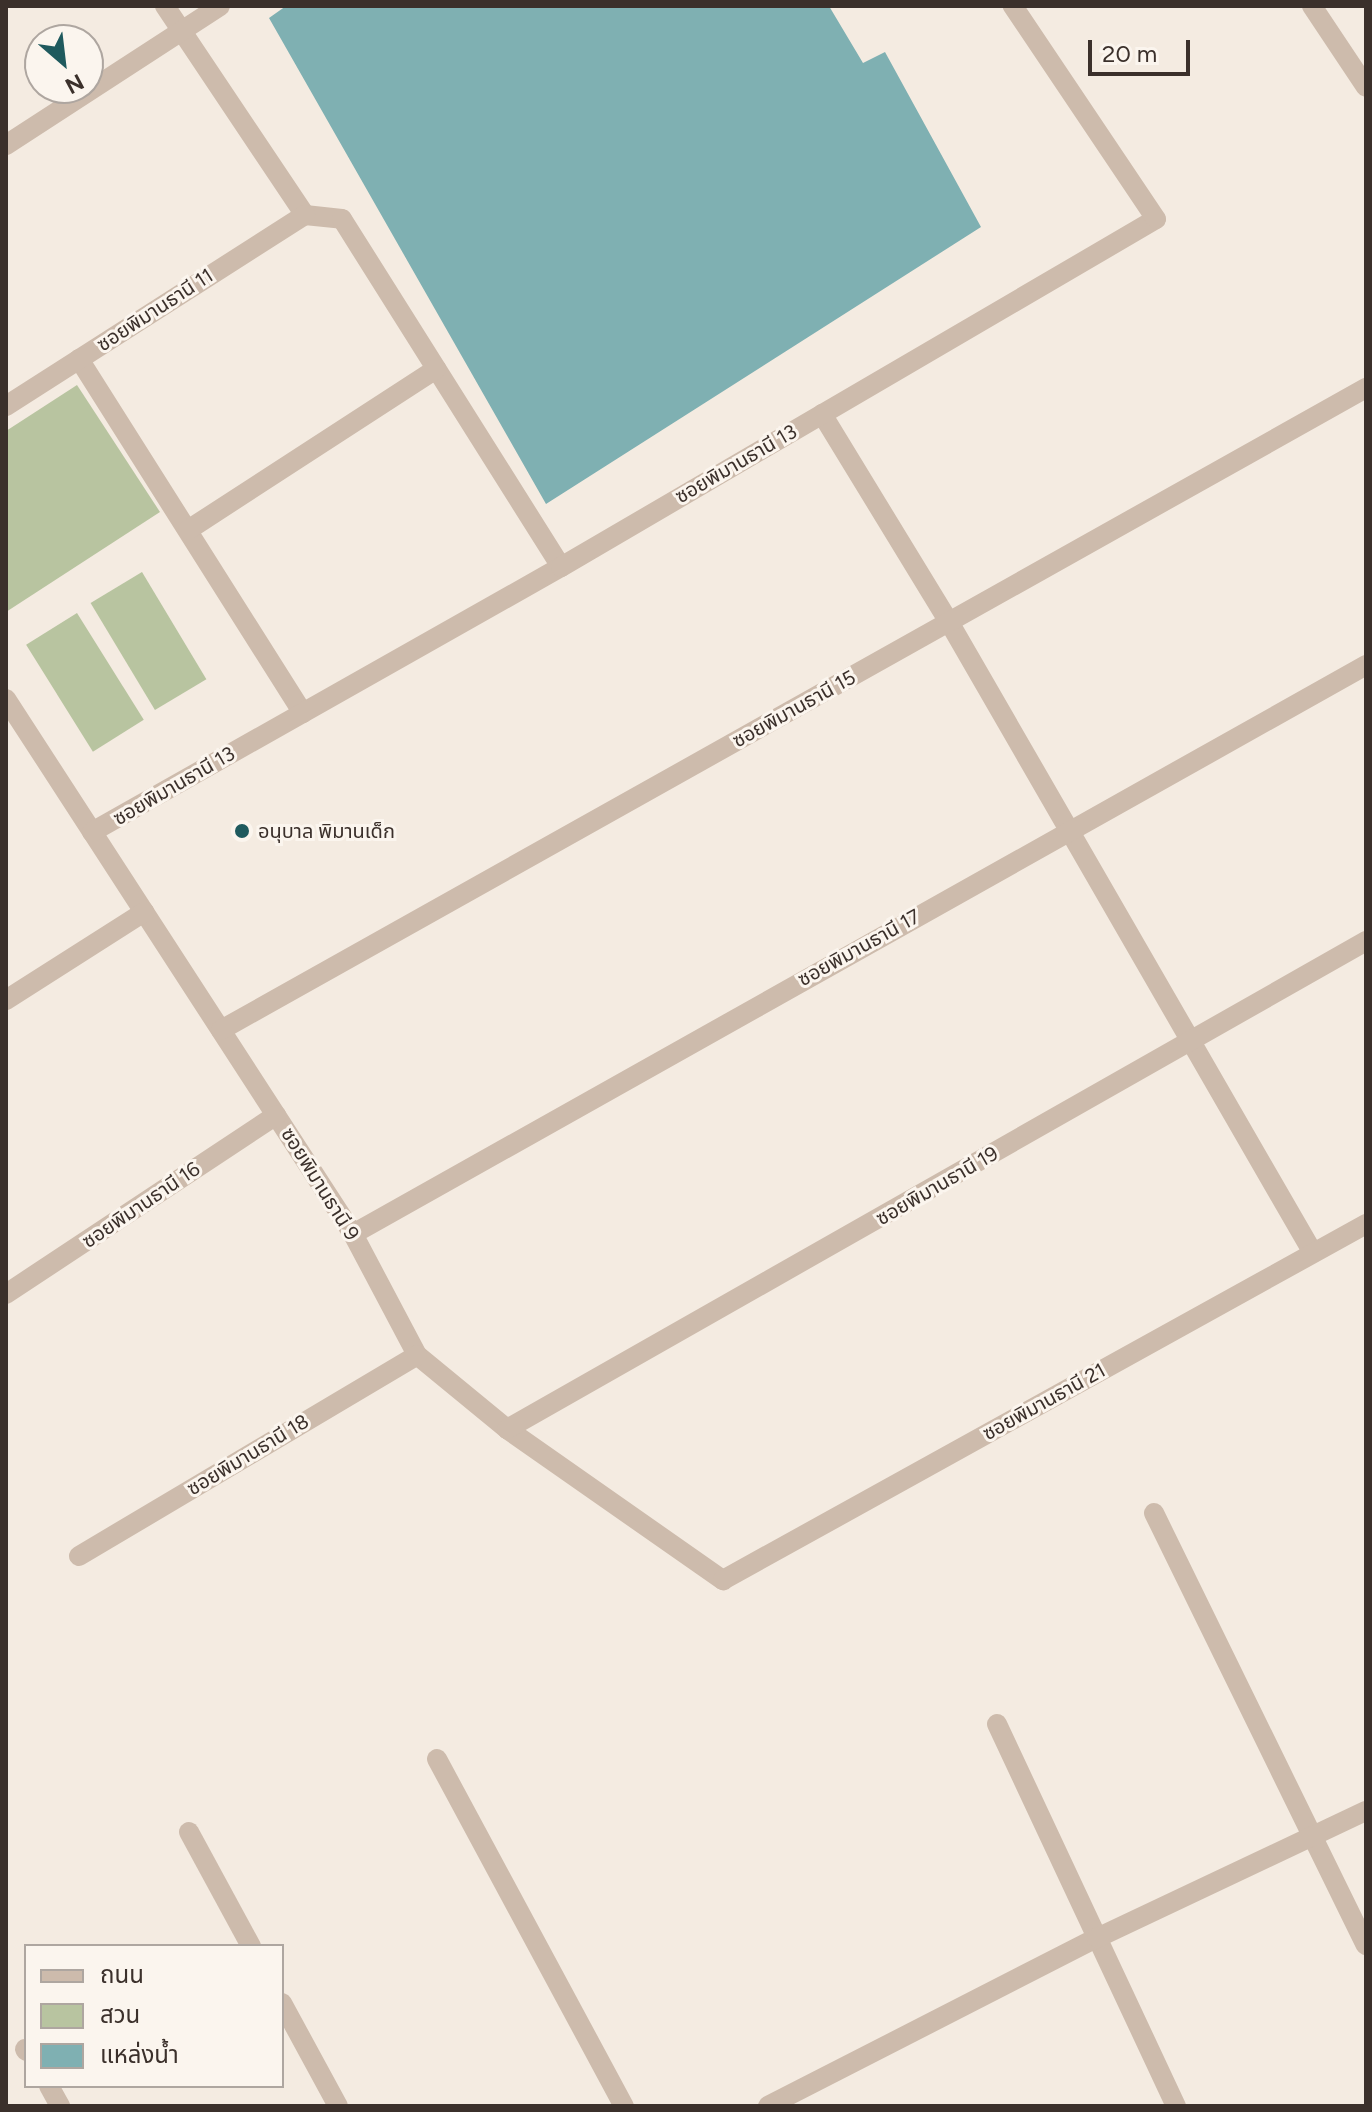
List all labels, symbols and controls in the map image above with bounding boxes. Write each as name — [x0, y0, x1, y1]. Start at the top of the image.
north arrow — [24, 24, 104, 104]
scale bar — [1092, 24, 1194, 74]
text: 20 m — [1102, 39, 1157, 68]
text: N — [61, 68, 88, 100]
street label: ซอยพิมานธานี 11 — [92, 264, 218, 356]
street label: ซอยพิมานธานี 13 — [671, 420, 801, 508]
street label: ซอยพิมานธานี 15 — [728, 665, 860, 753]
street label: ซอยพิมานธานี 13 — [109, 742, 239, 830]
place label: อนุบาล พิมานเด็ก — [258, 819, 395, 843]
marker: อนุบาล พิมานเด็ก — [233, 822, 251, 840]
street label: ซอยพิมานธานี 17 — [794, 904, 924, 992]
street label: ซอยพิมานธานี 9 — [276, 1123, 364, 1245]
street label: ซอยพิมานธานี 19 — [872, 1141, 1002, 1231]
street label: ซอยพิมานธานี 16 — [78, 1157, 204, 1253]
street label: ซอยพิมานธานี 21 — [978, 1358, 1110, 1446]
street label: ซอยพิมานธานี 18 — [183, 1409, 313, 1501]
legend — [24, 1944, 284, 2088]
text: ถนน — [100, 1960, 144, 1989]
text: สวน — [100, 2000, 140, 2029]
text: แหล่งน้ำ — [100, 2040, 179, 2069]

